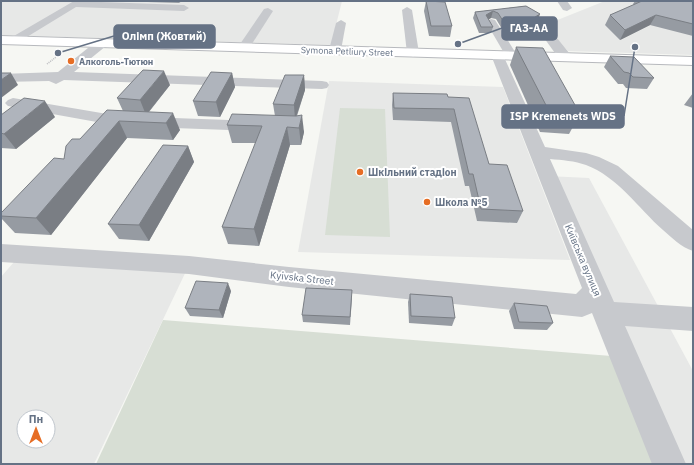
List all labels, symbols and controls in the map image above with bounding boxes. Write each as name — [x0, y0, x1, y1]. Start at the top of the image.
callout: ГАЗ-АА — [502, 17, 557, 40]
text: ГАЗ-АА — [510, 21, 549, 35]
callout: Олімп (Жовтий) — [114, 25, 215, 48]
text: Олімп (Жовтий) — [122, 29, 206, 43]
street label: Symona Petliury Street — [301, 44, 393, 58]
marker: Алкоголь-Тютюн — [66, 56, 76, 66]
place label: Алкоголь-Тютюн — [79, 56, 153, 67]
callout: ISP Kremenets WDS — [502, 105, 624, 128]
text: ISP Kremenets WDS — [510, 109, 616, 123]
place label: Шкільний стадіон — [368, 166, 457, 179]
marker: Шкільний стадіон — [355, 167, 365, 177]
place label: Школа №5 — [435, 196, 487, 209]
marker: Школа №5 — [422, 197, 432, 207]
street label: Київська вулиця — [562, 222, 604, 298]
street label: Kyivska Street — [270, 268, 335, 288]
north arrow — [16, 409, 56, 449]
text: Пн — [29, 412, 43, 426]

